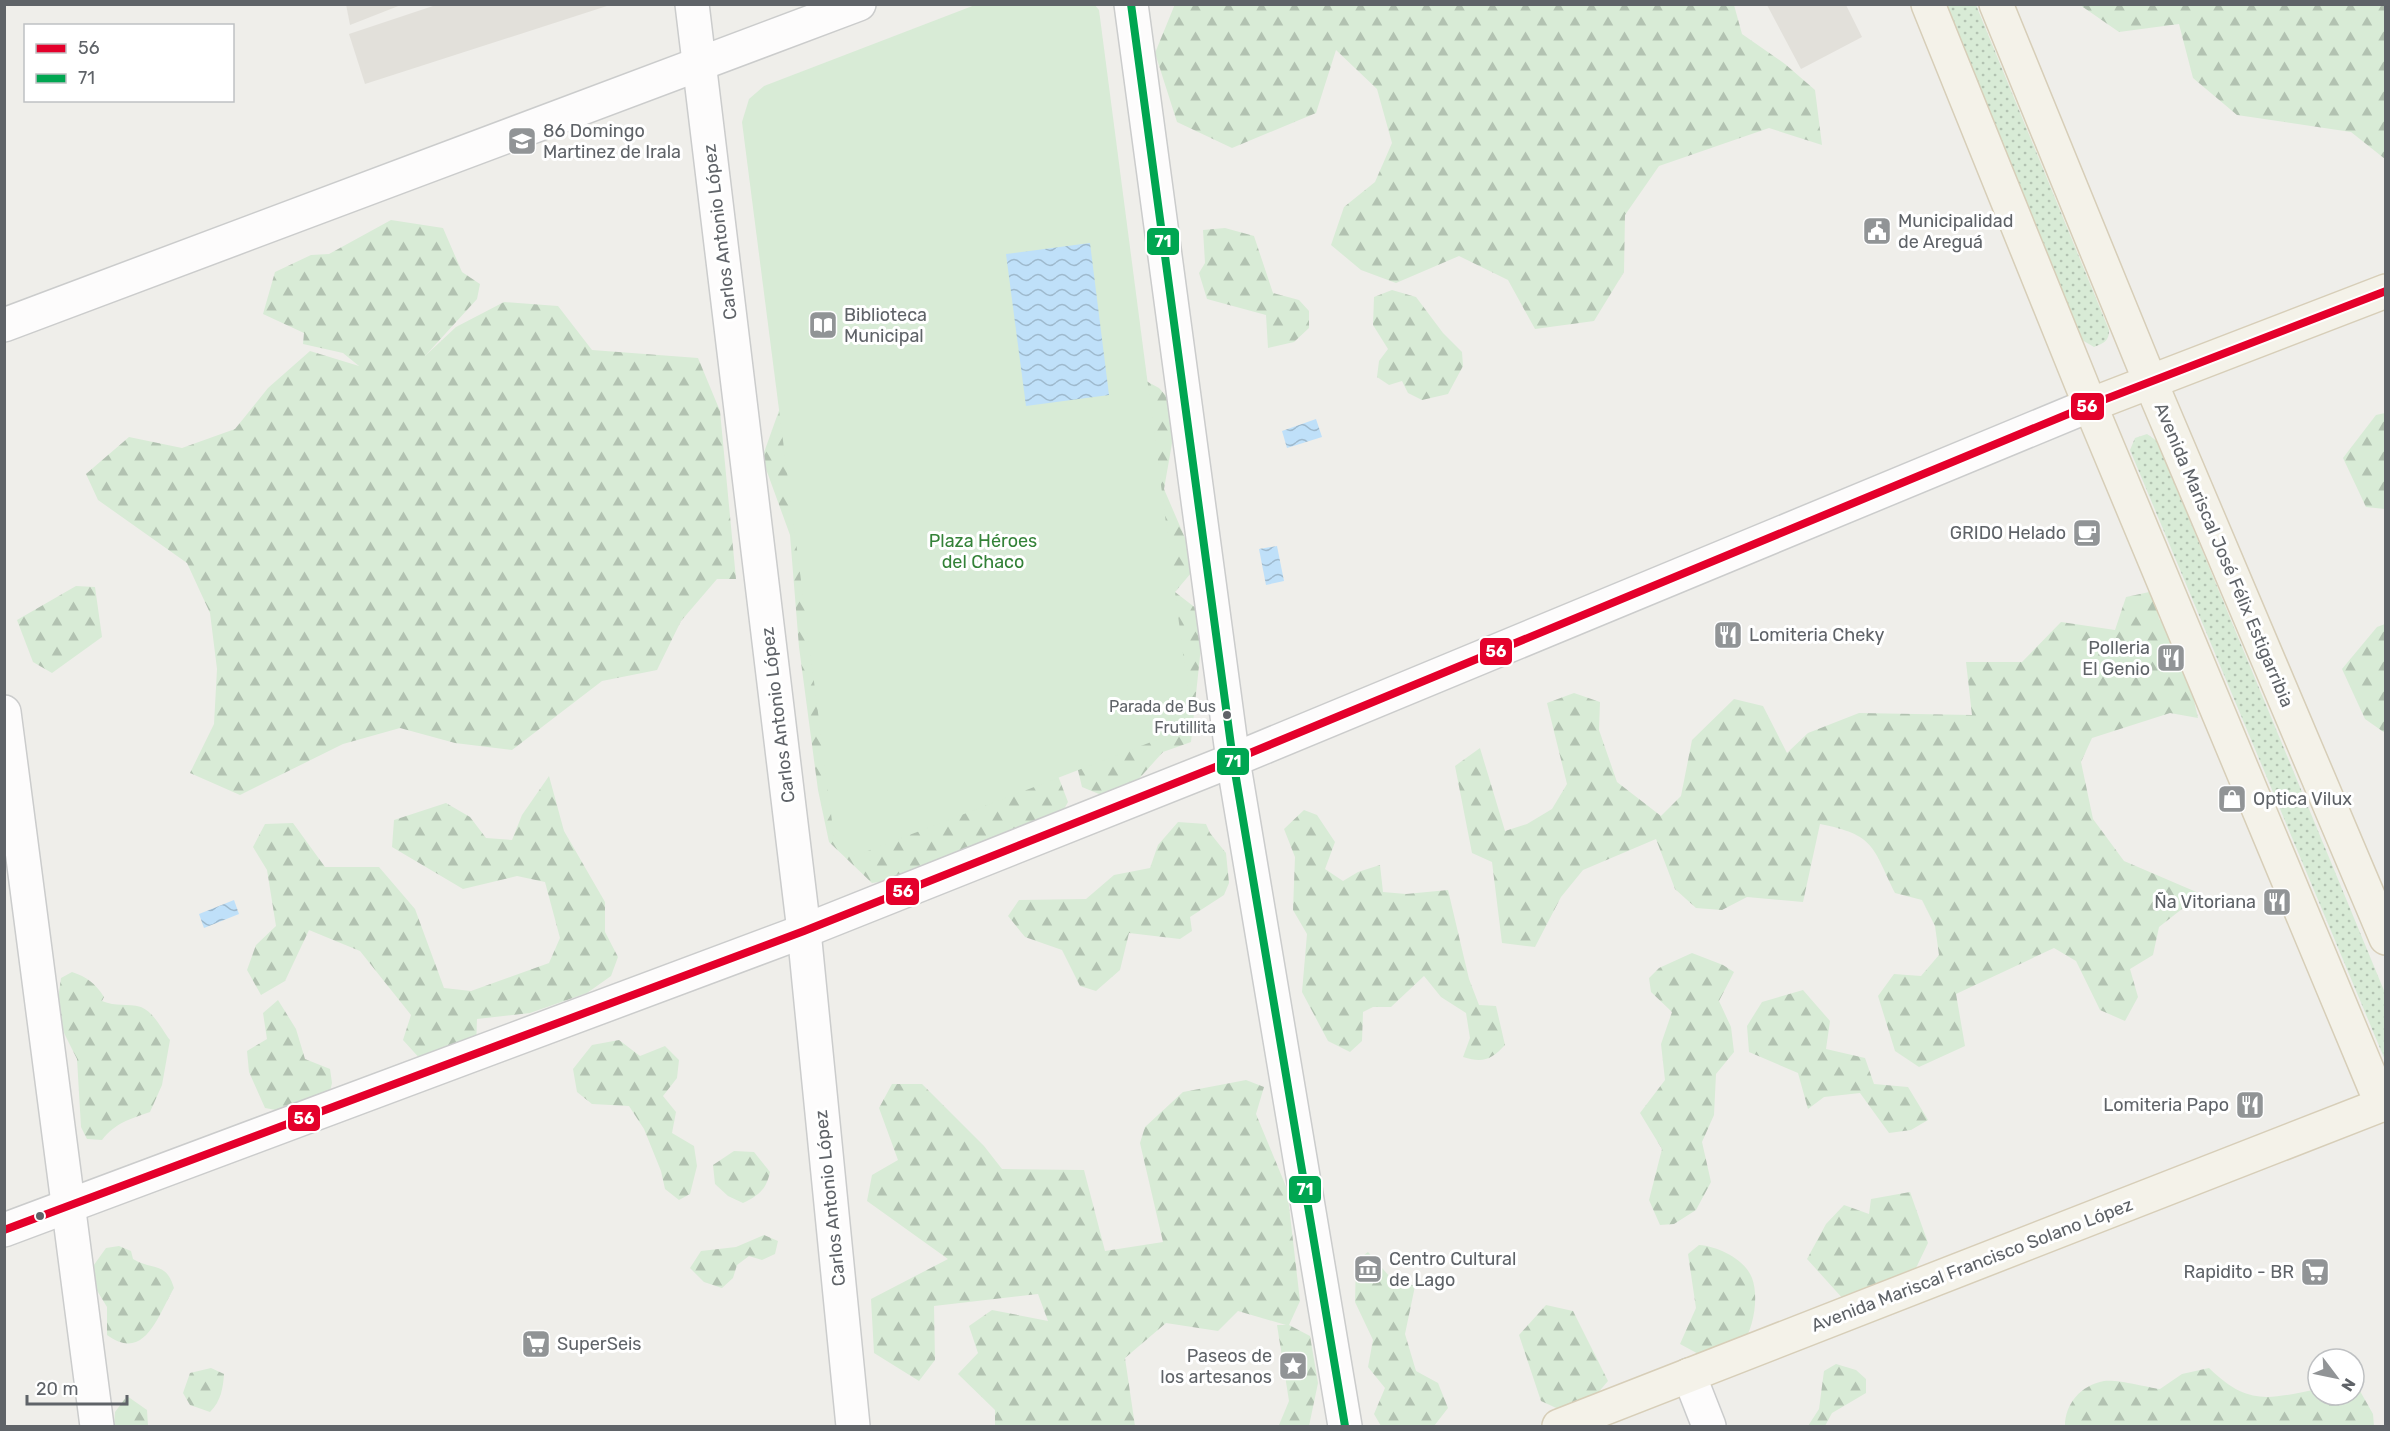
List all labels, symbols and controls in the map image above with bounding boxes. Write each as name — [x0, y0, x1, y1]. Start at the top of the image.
legend — [24, 24, 234, 102]
text: 56 — [78, 37, 100, 59]
text: 71 — [78, 67, 95, 89]
place label: 86 Domingo Martinez de Irala — [543, 120, 681, 163]
school or university icon: 86 Domingo Martinez de Irala — [506, 125, 538, 157]
street label: Carlos Antonio López — [698, 143, 742, 321]
place label: Municipalidad de Areguá — [1898, 210, 2013, 253]
public building icon: Municipalidad de Areguá — [1861, 215, 1893, 247]
line badge: 71 — [1146, 227, 1180, 256]
text: 71 — [1154, 232, 1172, 251]
place label: Biblioteca Municipal — [844, 304, 927, 347]
library icon: Biblioteca Municipal — [807, 309, 839, 341]
line badge: 56 — [2070, 392, 2105, 421]
text: 56 — [2077, 397, 2097, 416]
street label: Avenida Mariscal José Félix Estigarribia — [2150, 399, 2298, 711]
cafe icon: GRIDO Helado — [2071, 517, 2103, 549]
place label: GRIDO Helado — [1950, 522, 2066, 544]
park label: Plaza Héroes del Chaco — [929, 530, 1037, 573]
restaurant icon: Lomiteria Cheky — [1712, 619, 1744, 651]
place label: Lomiteria Cheky — [1749, 624, 1885, 646]
street label: Carlos Antonio López — [756, 626, 800, 804]
line badge: 56 — [1479, 637, 1513, 666]
place label: Polleria El Genio — [2082, 637, 2150, 680]
text: 56 — [1486, 642, 1506, 661]
restaurant icon: Polleria El Genio — [2155, 642, 2187, 674]
place label: Parada de Bus Frutillita — [1109, 697, 1216, 737]
marker: Parada de Bus Frutillita — [1221, 709, 1233, 721]
line badge: 71 — [1216, 747, 1250, 776]
text: 71 — [1224, 752, 1242, 771]
shop icon: Optica Vilux — [2216, 783, 2248, 815]
place label: Optica Vilux — [2253, 788, 2352, 810]
line badge: 56 — [885, 877, 920, 906]
text: 56 — [893, 882, 913, 901]
restaurant icon: Ña Vitoriana — [2261, 886, 2293, 918]
place label: Ña Vitoriana — [2154, 891, 2256, 913]
restaurant icon: Lomiteria Papo — [2234, 1089, 2266, 1121]
place label: Lomiteria Papo — [2103, 1094, 2229, 1116]
line badge: 56 — [287, 1104, 321, 1132]
text: 56 — [294, 1109, 314, 1128]
street label: Carlos Antonio López — [810, 1109, 850, 1287]
line badge: 71 — [1288, 1175, 1322, 1204]
text: 71 — [1296, 1180, 1314, 1199]
street label: Avenida Mariscal Francisco Solano López — [1808, 1193, 2136, 1337]
unlabelled marker — [34, 1210, 46, 1222]
place label: Centro Cultural de Lago — [1389, 1248, 1516, 1291]
museum icon: Centro Cultural de Lago — [1352, 1253, 1384, 1285]
supermarket icon: Rapidito - BR — [2299, 1256, 2331, 1288]
place label: Rapidito - BR — [2183, 1261, 2294, 1283]
supermarket icon: SuperSeis — [520, 1328, 552, 1360]
place label: SuperSeis — [557, 1333, 642, 1355]
place label: Paseos de los artesanos — [1160, 1345, 1272, 1388]
north arrow — [2306, 1347, 2366, 1407]
place icon: Paseos de los artesanos — [1277, 1350, 1309, 1382]
scale bar — [27, 1368, 128, 1406]
text: N — [2337, 1375, 2359, 1395]
text: 20 m — [36, 1378, 78, 1400]

